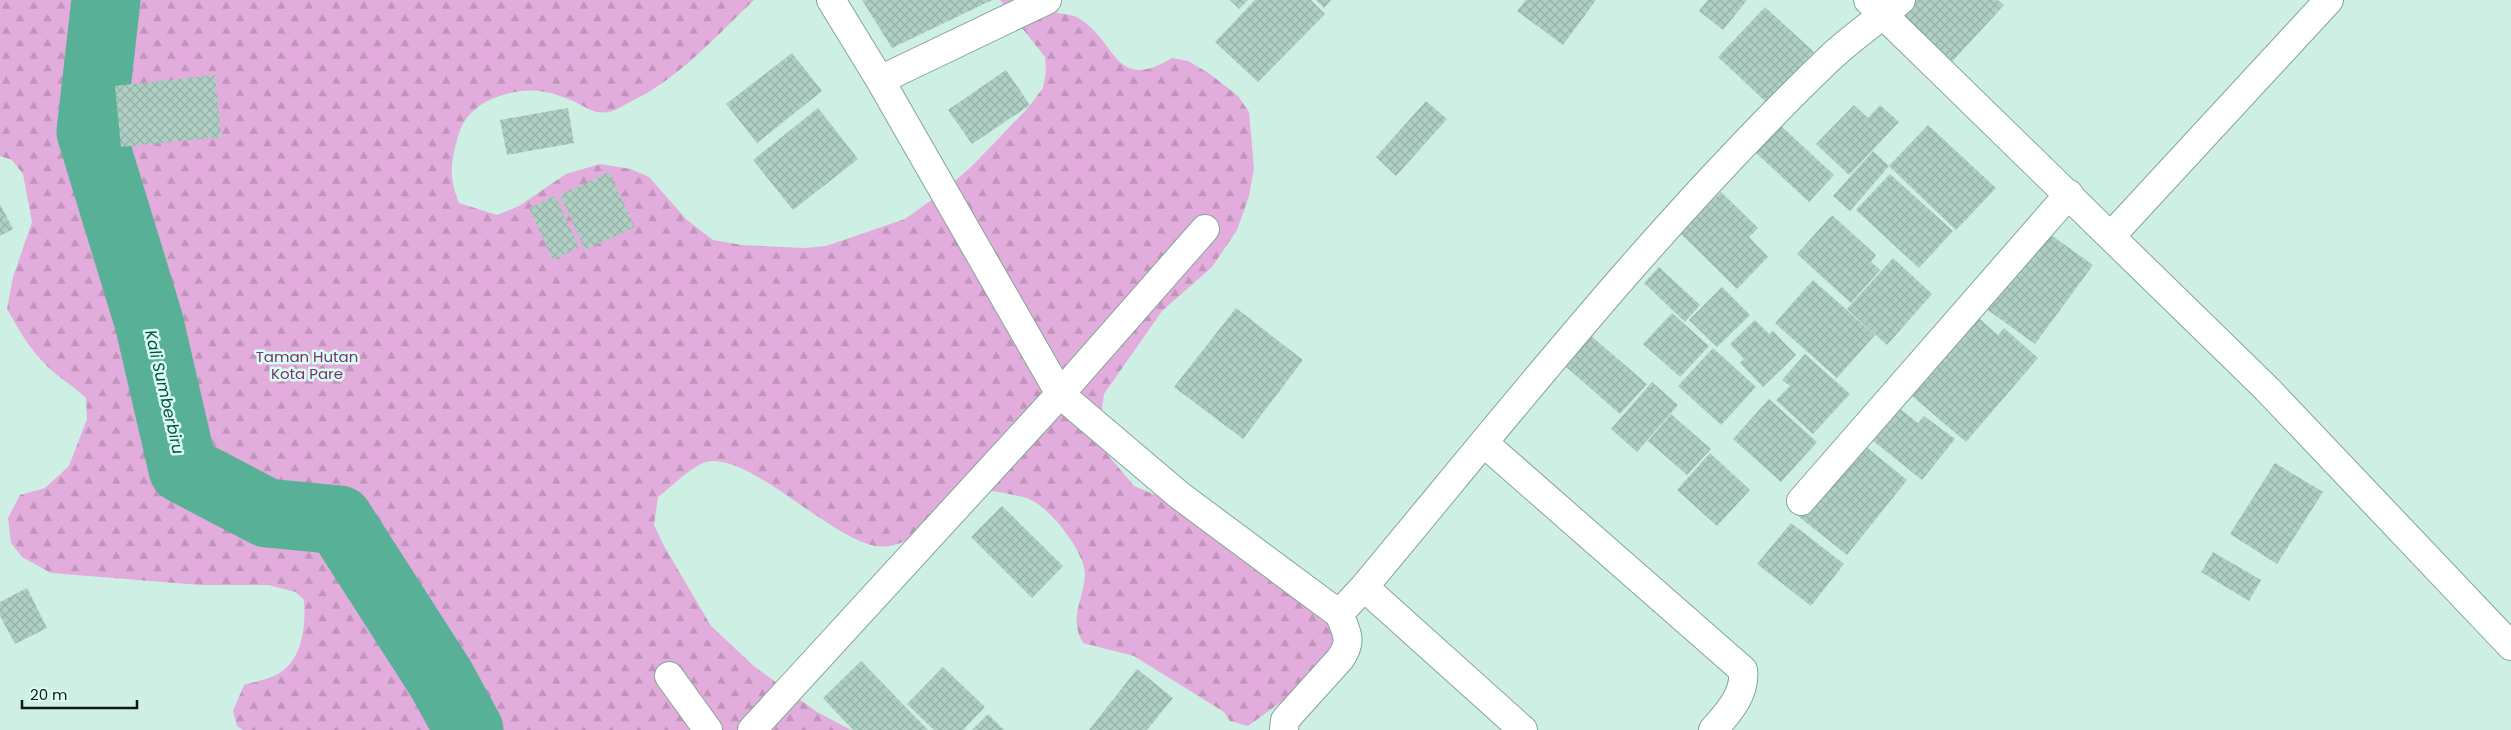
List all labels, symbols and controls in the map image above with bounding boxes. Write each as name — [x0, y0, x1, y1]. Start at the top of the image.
water label: Kali Sumberbiru — [139, 328, 190, 456]
park label: Taman Hutan Kota Pare — [256, 346, 358, 384]
scale bar — [22, 678, 138, 710]
text: 20 m — [30, 684, 68, 705]

